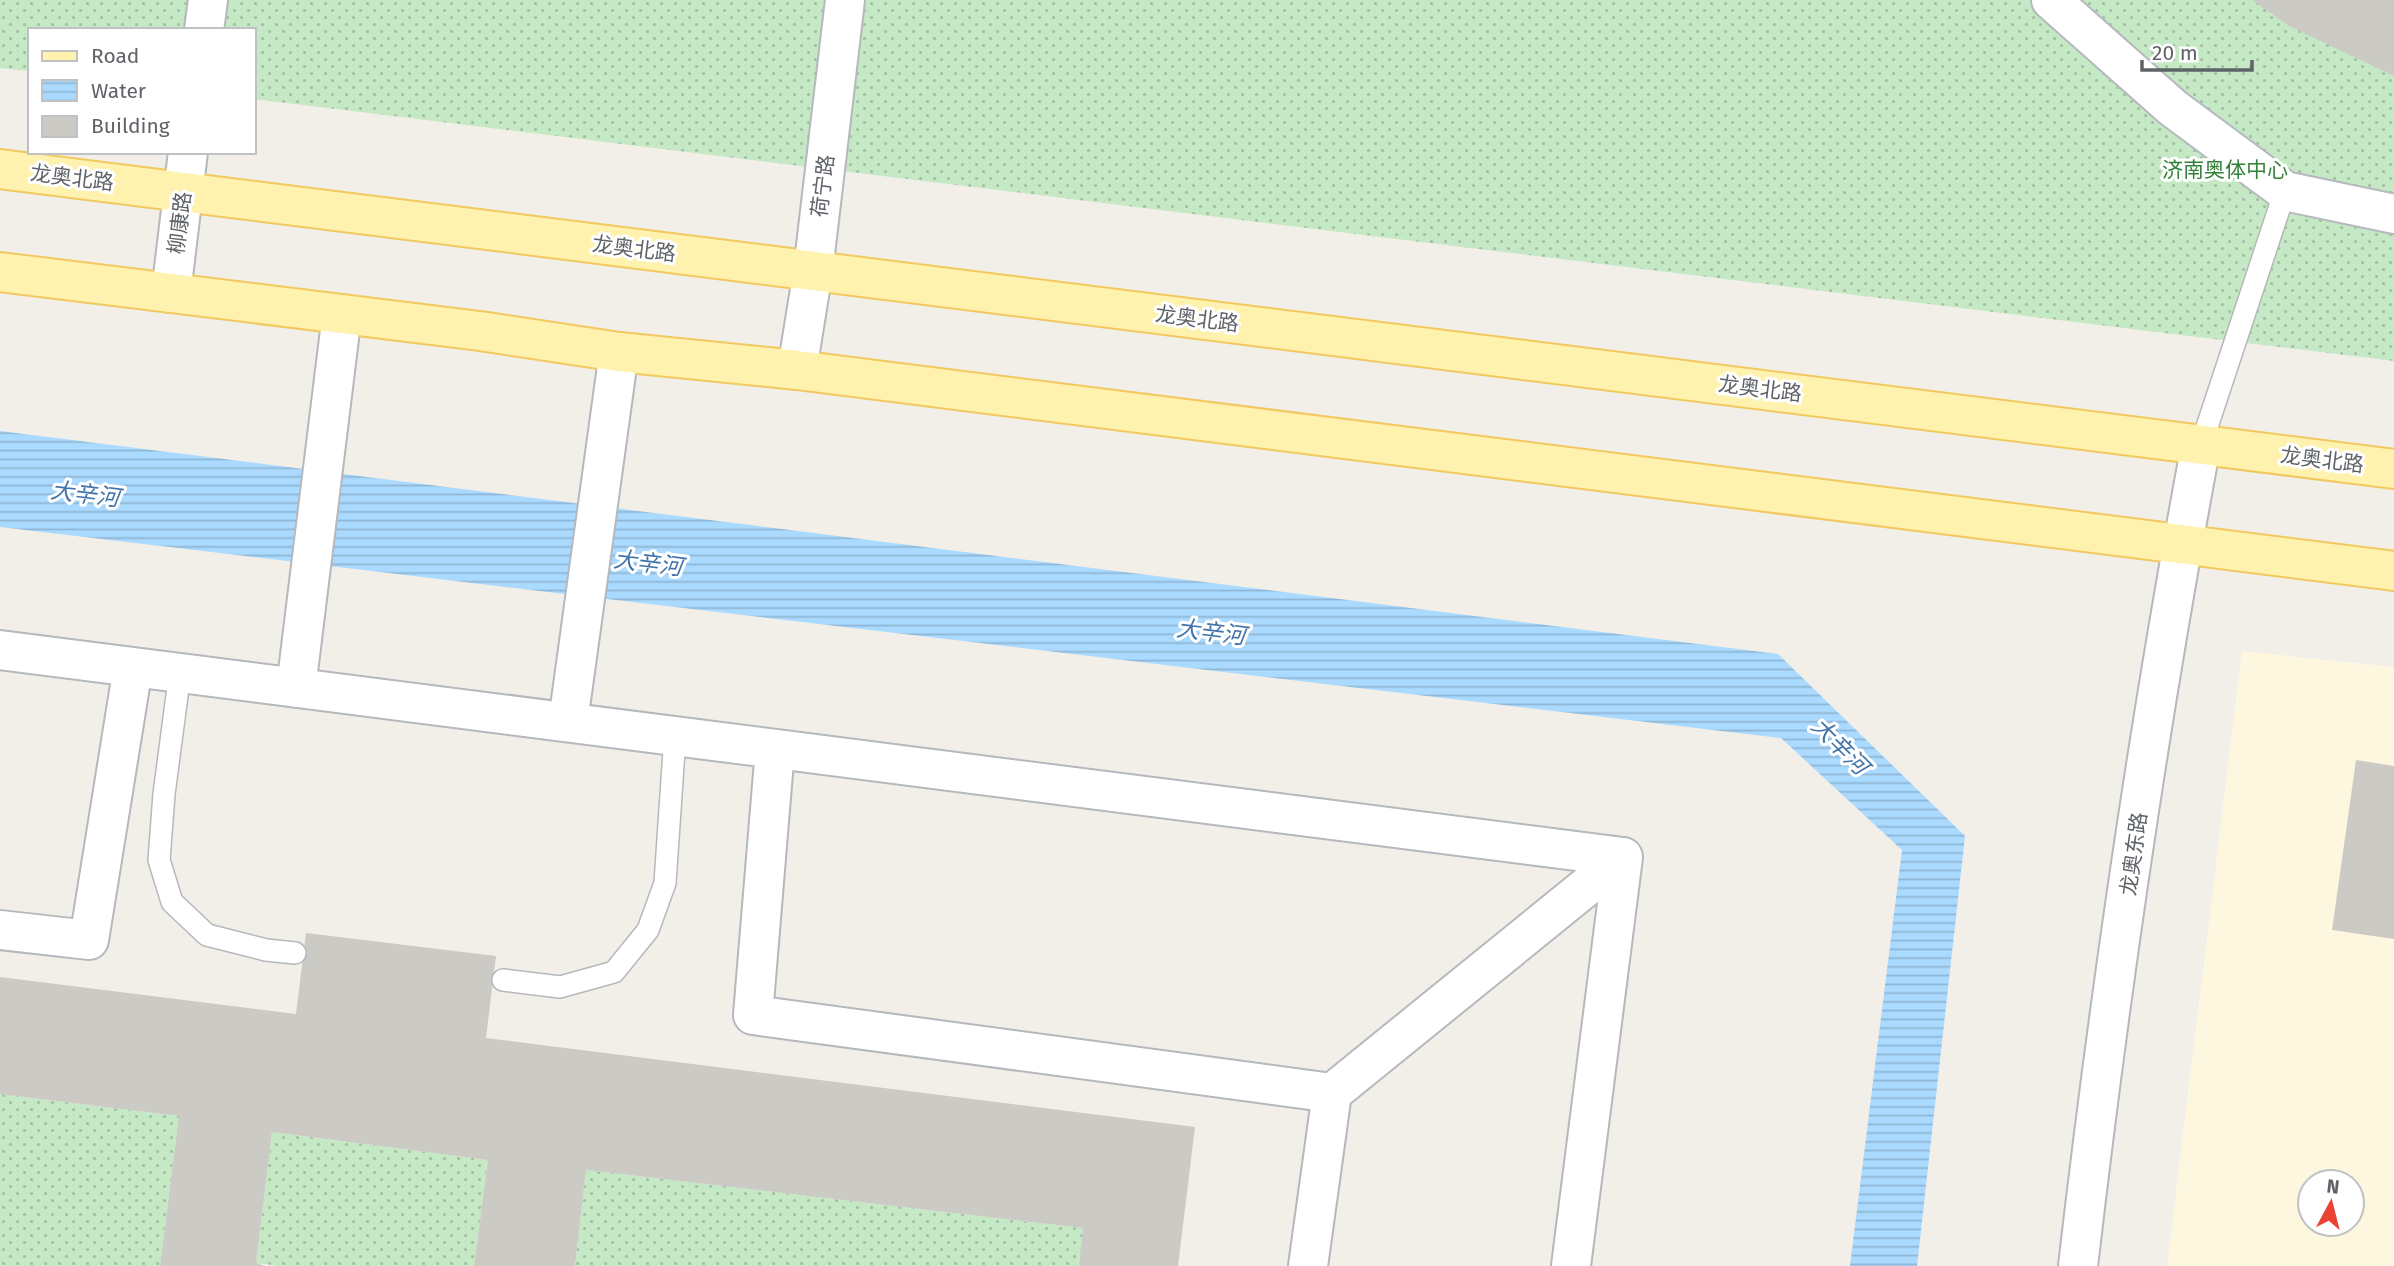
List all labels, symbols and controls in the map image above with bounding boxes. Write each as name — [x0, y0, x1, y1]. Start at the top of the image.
legend — [28, 28, 256, 154]
scale bar — [2142, 28, 2252, 72]
text: 20 m — [2152, 40, 2198, 66]
text: Road — [91, 43, 139, 69]
text: Water — [91, 78, 146, 104]
text: Building — [91, 113, 170, 139]
street label: 荷宁路 — [806, 153, 840, 219]
park label: 济南奥体中心 — [2162, 157, 2288, 183]
street label: 龙奥北路 — [29, 160, 115, 196]
street label: 柳康路 — [163, 190, 197, 256]
street label: 龙奥北路 — [591, 231, 677, 267]
street label: 龙奥北路 — [1154, 301, 1240, 337]
street label: 龙奥北路 — [1717, 371, 1803, 407]
street label: 龙奥北路 — [2279, 442, 2365, 478]
water label: 大辛河 — [49, 476, 125, 513]
water label: 大辛河 — [612, 545, 688, 582]
water label: 大辛河 — [1175, 614, 1251, 651]
water label: 大辛河 — [1806, 712, 1877, 783]
street label: 龙奥东路 — [2115, 811, 2153, 897]
north arrow — [2296, 1168, 2366, 1238]
text: N — [2325, 1174, 2341, 1199]

